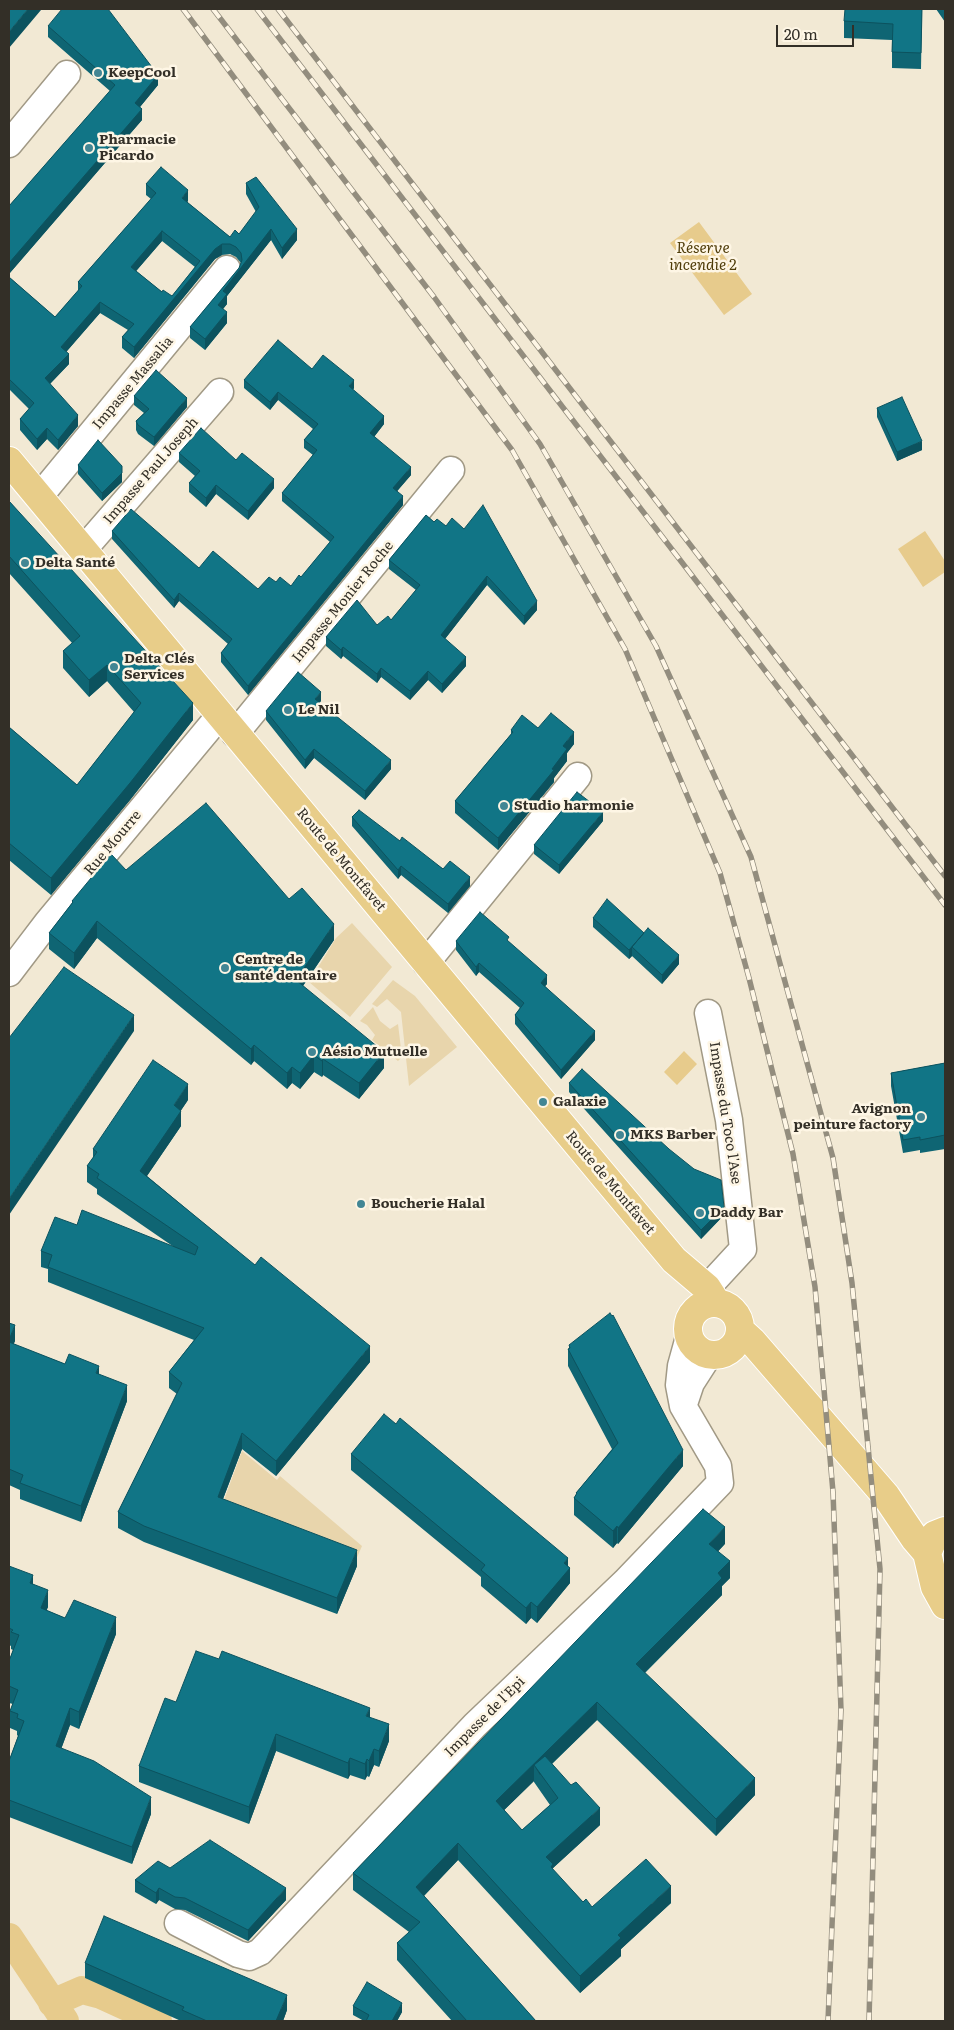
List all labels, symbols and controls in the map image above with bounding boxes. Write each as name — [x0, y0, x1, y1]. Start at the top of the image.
scale bar — [779, 15, 856, 47]
text: 20 m — [784, 22, 818, 45]
place label: KeepCool — [108, 65, 176, 81]
marker: KeepCool — [92, 67, 104, 79]
place label: Pharmacie Picardo — [99, 132, 176, 164]
marker: Pharmacie Picardo — [83, 142, 95, 154]
water label: Réserve incendie 2 — [669, 240, 737, 275]
street label: Impasse Massalia — [89, 333, 177, 433]
street label: Impasse Paul Joseph — [100, 414, 202, 528]
street label: Impasse Monier Roche — [289, 538, 397, 666]
place label: Delta Santé — [35, 555, 115, 571]
marker: Delta Santé — [19, 557, 31, 569]
place label: Delta Clés Services — [124, 651, 194, 684]
marker: Delta Clés Services — [108, 661, 120, 673]
place label: Le Nil — [298, 702, 339, 718]
marker: Le Nil — [282, 704, 294, 716]
place label: Studio harmonie — [514, 798, 634, 814]
marker: Studio harmonie — [498, 800, 510, 812]
street label: Route de Montfavet — [293, 805, 389, 915]
street label: Rue Mourre — [81, 807, 145, 879]
place label: Centre de santé dentaire — [235, 952, 337, 984]
marker: Centre de santé dentaire — [219, 962, 231, 974]
street label: Impasse du Toco l'Ase — [705, 1041, 745, 1185]
place label: Aésio Mutuelle — [322, 1044, 428, 1060]
marker: Aésio Mutuelle — [306, 1046, 318, 1058]
place label: Galaxie — [553, 1094, 606, 1110]
marker: Galaxie — [537, 1096, 549, 1108]
place label: Avignon peinture factory — [794, 1101, 911, 1134]
marker: Avignon peinture factory — [915, 1111, 927, 1123]
place label: MKS Barber — [630, 1127, 716, 1143]
street label: Route de Montfavet — [562, 1128, 658, 1238]
marker: MKS Barber — [614, 1129, 626, 1141]
place label: Boucherie Halal — [371, 1196, 485, 1212]
marker: Boucherie Halal — [355, 1198, 367, 1210]
place label: Daddy Bar — [710, 1205, 783, 1221]
marker: Daddy Bar — [694, 1207, 706, 1219]
street label: Impasse de l'Epi — [441, 1673, 529, 1761]

